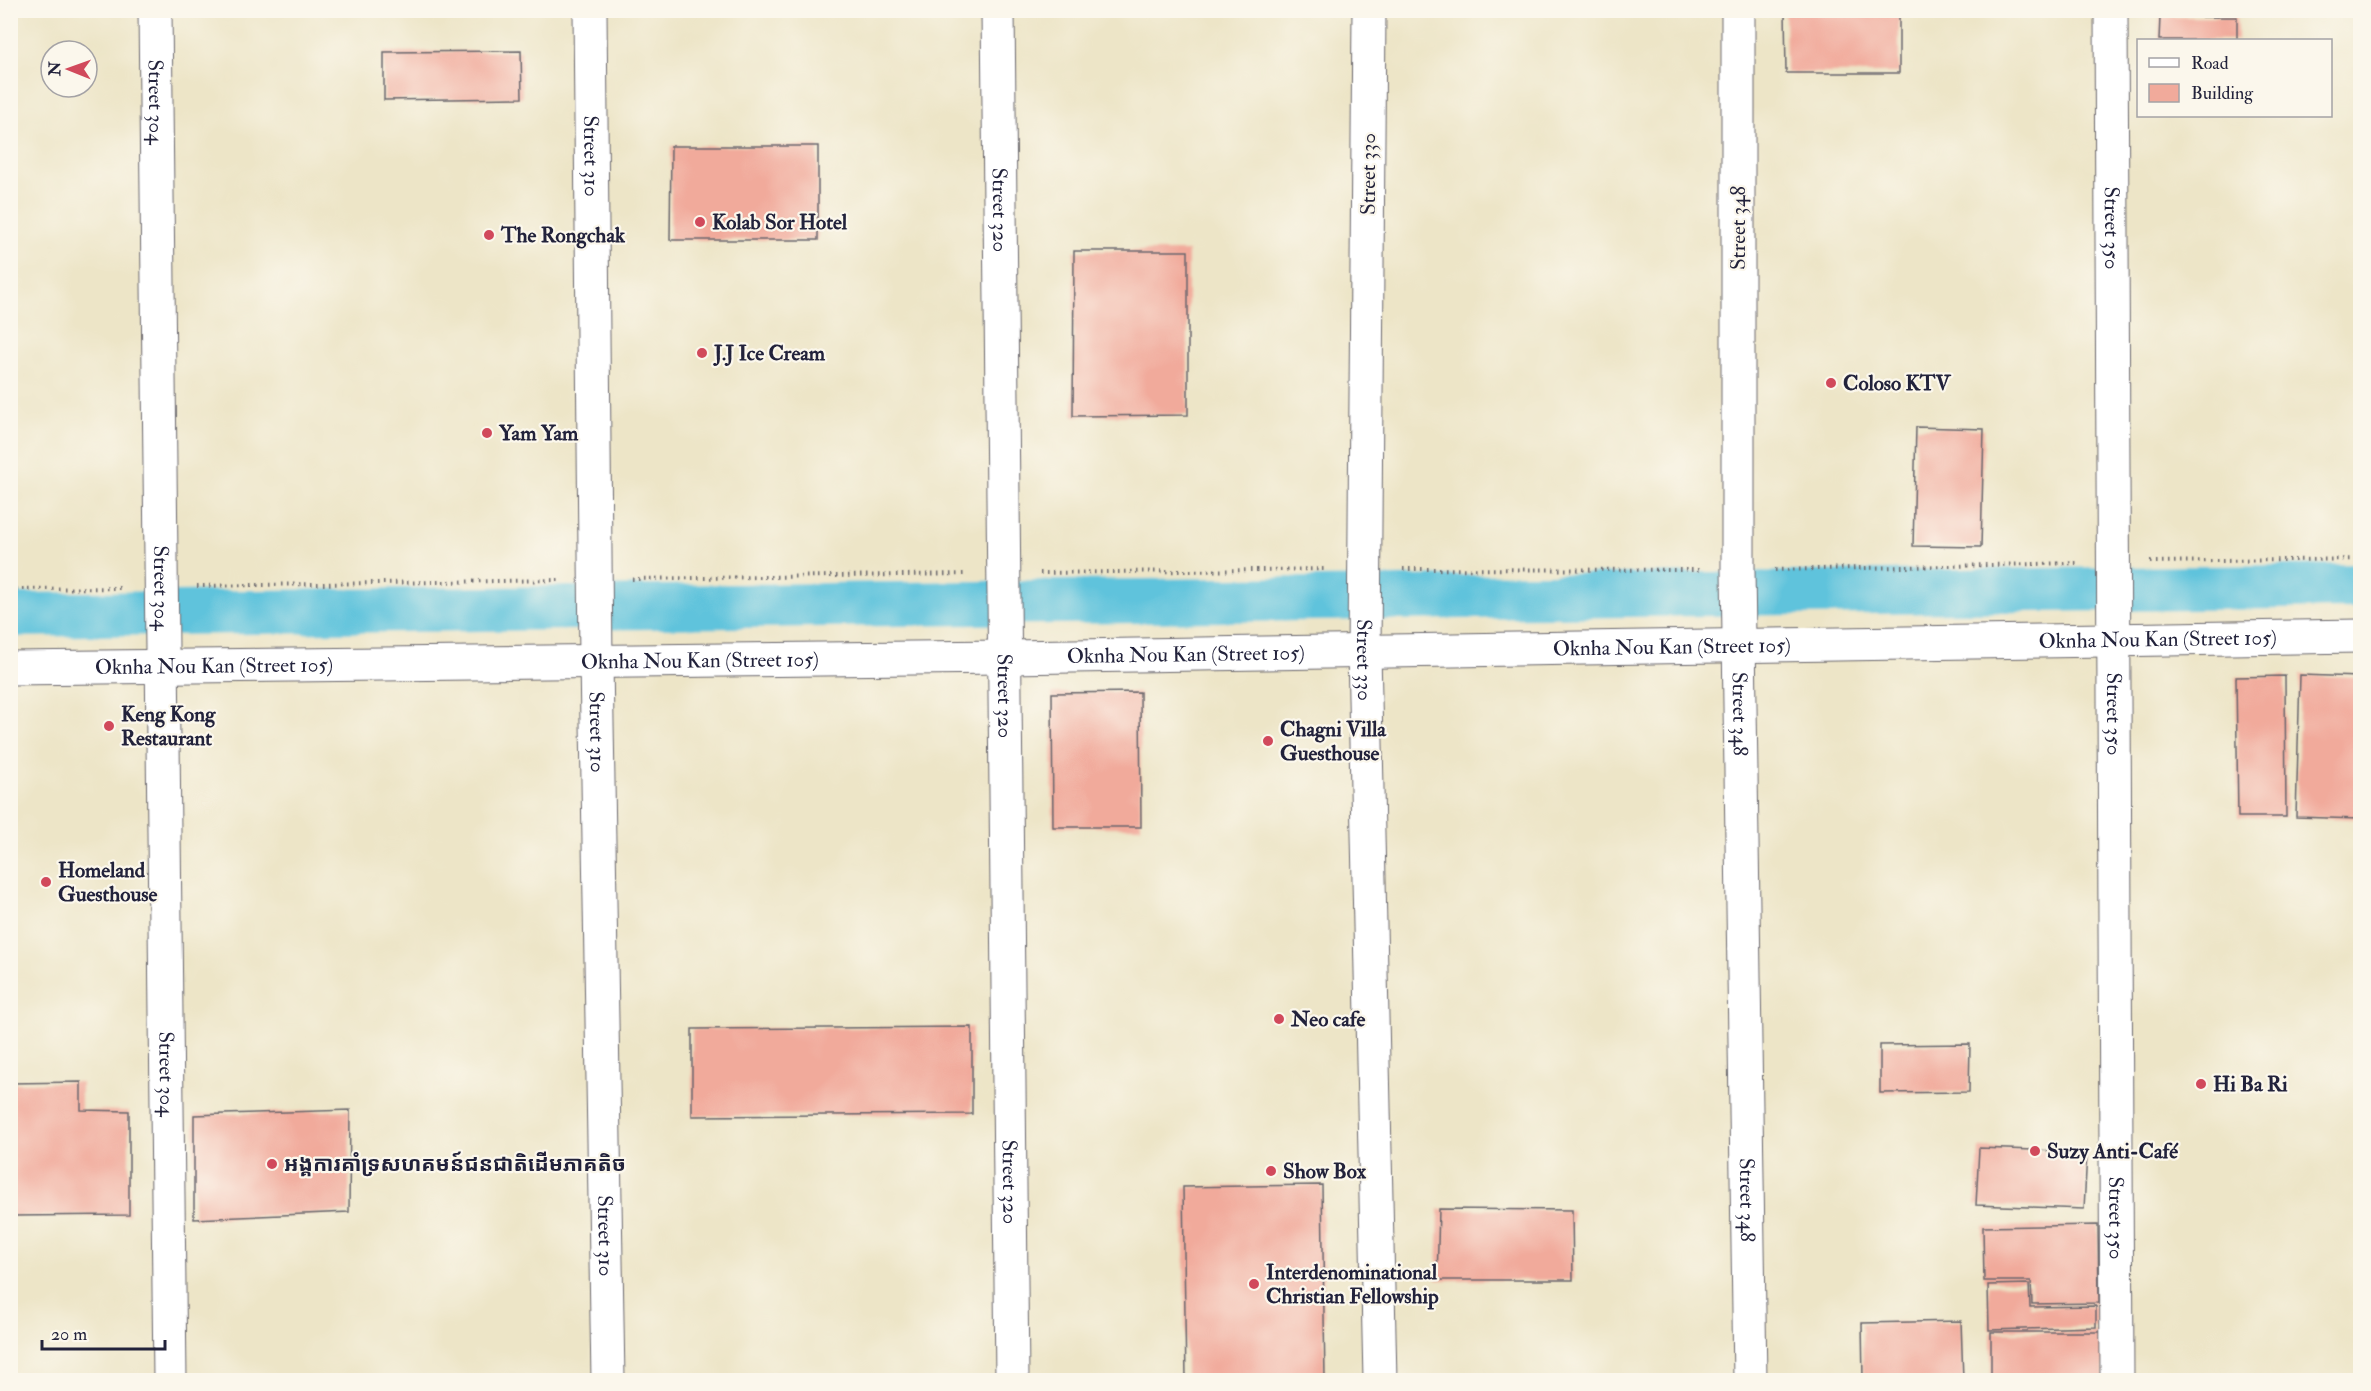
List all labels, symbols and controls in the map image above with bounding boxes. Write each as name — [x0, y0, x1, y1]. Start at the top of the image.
north arrow — [39, 39, 99, 99]
legend — [2137, 39, 2332, 117]
text: Road — [2191, 52, 2229, 75]
street label: Street 304 — [142, 59, 170, 146]
text: N — [45, 61, 65, 77]
text: Building — [2191, 82, 2254, 105]
street label: Street 310 — [577, 115, 605, 197]
street label: Street 330 — [1355, 133, 1382, 215]
street label: Street 320 — [986, 168, 1014, 252]
street label: Street 348 — [1725, 186, 1752, 270]
street label: Street 350 — [2098, 186, 2126, 270]
place label: Kolab Sor Hotel — [712, 209, 848, 236]
marker: Kolab Sor Hotel — [693, 215, 707, 229]
place label: The Rongchak — [500, 222, 626, 249]
marker: The Rongchak — [482, 228, 496, 242]
place label: J.J Ice Cream — [713, 340, 826, 367]
marker: J.J Ice Cream — [695, 346, 709, 360]
place label: Coloso KTV — [1843, 370, 1951, 397]
marker: Coloso KTV — [1824, 376, 1838, 390]
place label: Yam Yam — [498, 420, 579, 447]
marker: Yam Yam — [480, 426, 494, 440]
street label: Street 304 — [147, 545, 175, 632]
street label: Street 330 — [1350, 619, 1379, 701]
street label: Oknha Nou Kan (Street 105) — [2039, 624, 2277, 654]
street label: Oknha Nou Kan (Street 105) — [1553, 631, 1791, 662]
street label: Oknha Nou Kan (Street 105) — [1067, 639, 1305, 670]
street label: Oknha Nou Kan (Street 105) — [581, 646, 819, 675]
street label: Oknha Nou Kan (Street 105) — [95, 651, 333, 681]
street label: Street 320 — [991, 654, 1019, 738]
street label: Street 348 — [1726, 672, 1754, 756]
street label: Street 350 — [2100, 672, 2128, 756]
street label: Street 310 — [583, 691, 611, 773]
place label: Keng Kong Restaurant — [121, 701, 216, 752]
place label: Chagni Villa Guesthouse — [1280, 716, 1387, 767]
marker: Keng Kong Restaurant — [102, 719, 116, 733]
marker: Chagni Villa Guesthouse — [1261, 734, 1275, 748]
place label: Homeland Guesthouse — [58, 857, 157, 908]
marker: Homeland Guesthouse — [39, 875, 53, 889]
place label: Neo cafe — [1290, 1006, 1365, 1033]
marker: Neo cafe — [1272, 1012, 1286, 1026]
street label: Street 304 — [153, 1031, 181, 1118]
place label: Hi Ba Ri — [2213, 1071, 2288, 1098]
marker: Hi Ba Ri — [2194, 1077, 2208, 1091]
place label: Suzy Anti-Café — [2047, 1138, 2179, 1165]
street label: Street 320 — [996, 1140, 1024, 1224]
marker: Suzy Anti-Café — [2028, 1144, 2042, 1158]
place label: អង្គការគាំទ្រសហគមន៍ជនជាតិដើមភាគតិច — [284, 1151, 626, 1178]
marker: អង្គការគាំទ្រសហគមន៍ជនជាតិដើមភាគតិច — [265, 1157, 279, 1171]
place label: Show Box — [1283, 1158, 1367, 1185]
street label: Street 348 — [1733, 1158, 1761, 1242]
marker: Show Box — [1264, 1164, 1278, 1178]
street label: Street 350 — [2103, 1176, 2130, 1260]
street label: Street 310 — [591, 1195, 620, 1277]
place label: Interdenominational Christian Fellowship — [1266, 1259, 1439, 1310]
marker: Interdenominational Christian Fellowship — [1247, 1277, 1261, 1291]
scale bar — [42, 1313, 165, 1351]
text: 20 m — [51, 1323, 87, 1346]

